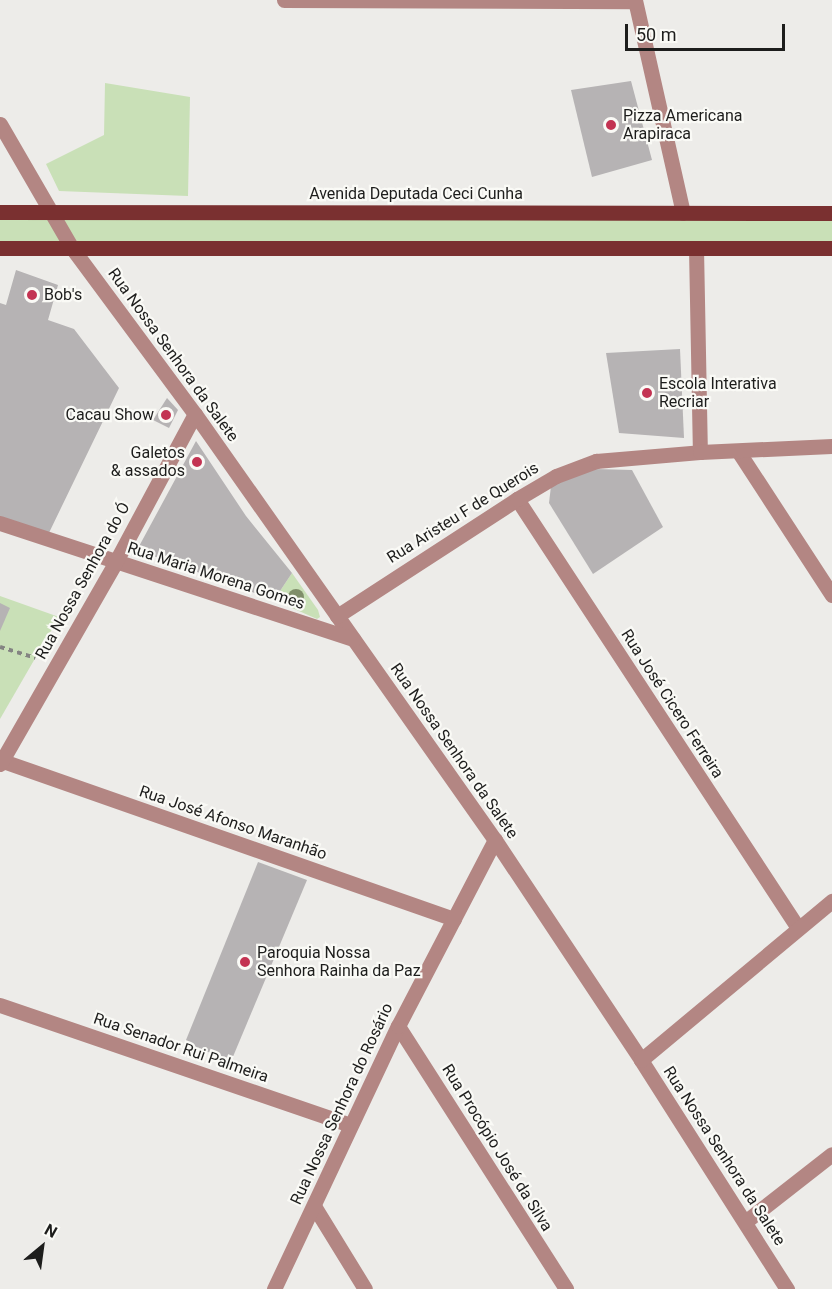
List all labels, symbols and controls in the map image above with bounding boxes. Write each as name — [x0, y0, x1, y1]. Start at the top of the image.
scale bar — [628, 12, 788, 50]
text: 50 m — [636, 24, 676, 45]
place label: Pizza Americana Arapiraca — [623, 106, 742, 144]
marker: Pizza Americana Arapiraca — [604, 118, 618, 132]
street label: Avenida Deputada Ceci Cunha — [309, 184, 523, 204]
street label: Rua Nossa Senhora da Salete — [104, 265, 242, 445]
place label: Bob's — [44, 285, 82, 305]
marker: Bob's — [25, 288, 39, 302]
place label: Escola Interativa Recriar — [659, 374, 777, 412]
marker: Escola Interativa Recriar — [640, 386, 654, 400]
place label: Cacau Show — [66, 405, 154, 425]
marker: Cacau Show — [159, 408, 173, 422]
place label: Galetos & assados — [111, 443, 185, 481]
marker: Galetos & assados — [190, 455, 204, 469]
street label: Rua Aristeu F de Querois — [384, 458, 542, 568]
street label: Rua Nossa Senhora do Ó — [32, 499, 134, 663]
street label: Rua Maria Morena Gomes — [125, 538, 307, 614]
street label: Rua José Cicero Ferreira — [617, 626, 727, 782]
street label: Rua Nossa Senhora da Salete — [386, 660, 522, 842]
street label: Rua José Afonso Maranhão — [137, 782, 329, 864]
place label: Paroquia Nossa Senhora Rainha da Paz — [257, 943, 421, 981]
marker: Paroquia Nossa Senhora Rainha da Paz — [238, 955, 252, 969]
street label: Rua Nossa Senhora do Rosário — [287, 1000, 397, 1208]
street label: Rua Senador Rui Palmeira — [91, 1009, 271, 1087]
street label: Rua Procópio José da Silva — [438, 1061, 556, 1235]
street label: Rua Nossa Senhora da Salete — [659, 1063, 789, 1249]
north arrow — [12, 1217, 72, 1277]
text: N — [41, 1220, 61, 1242]

